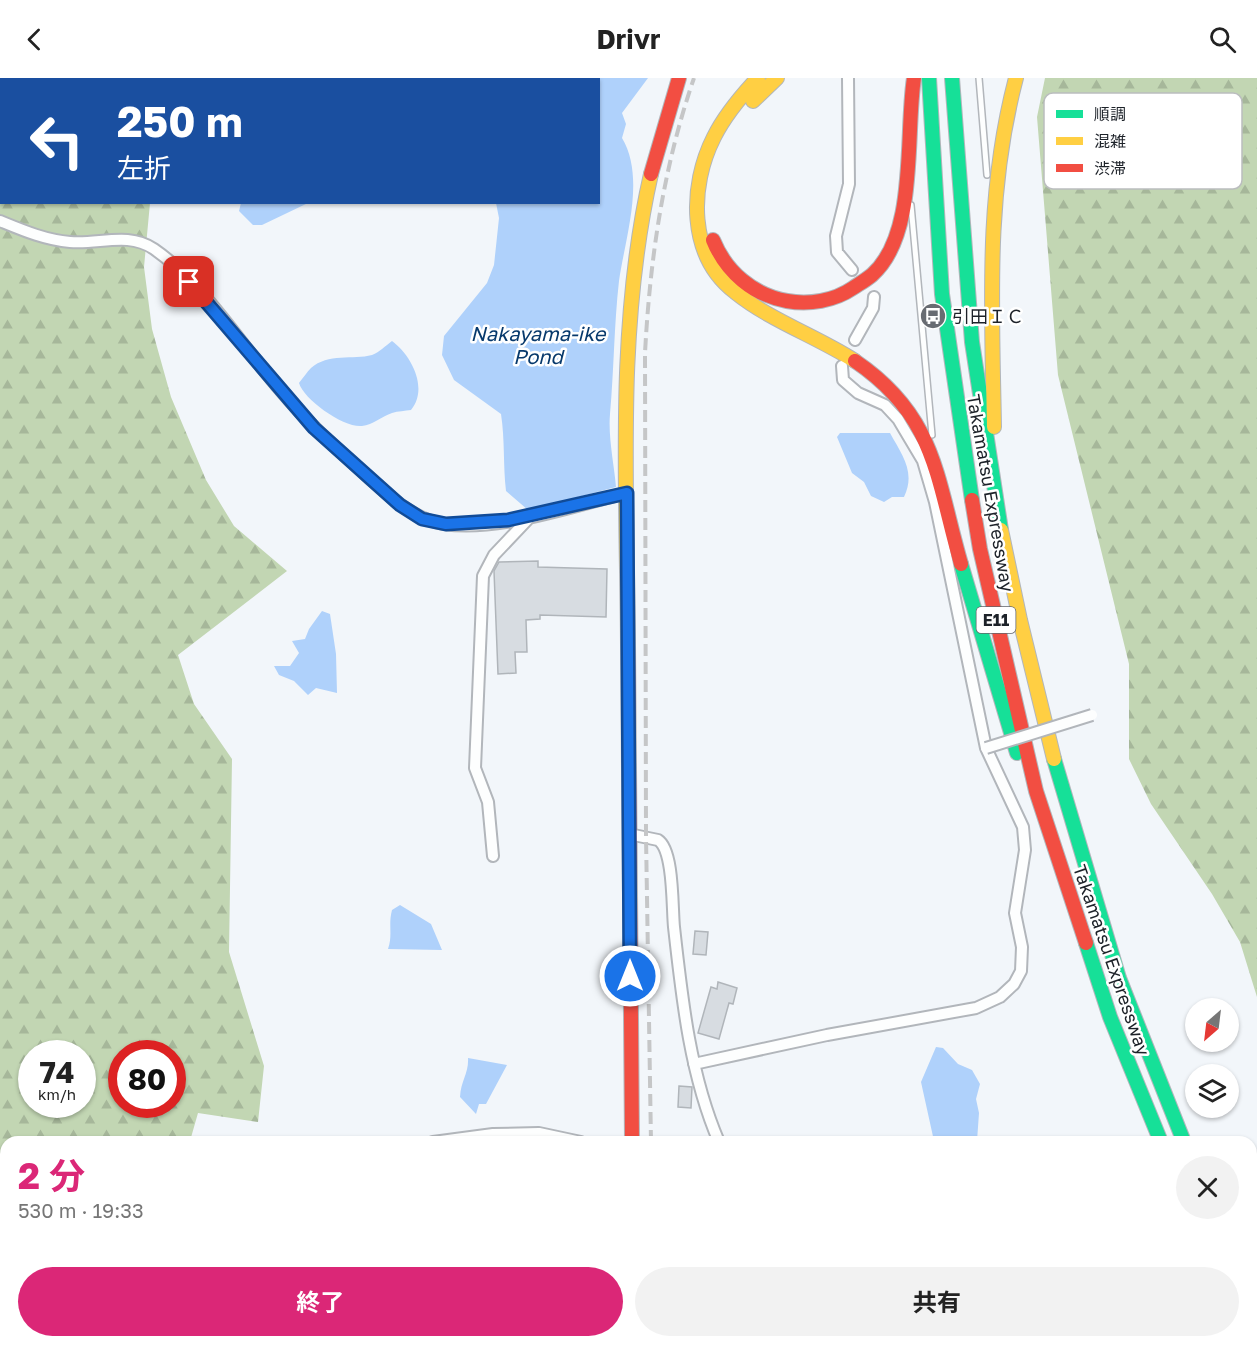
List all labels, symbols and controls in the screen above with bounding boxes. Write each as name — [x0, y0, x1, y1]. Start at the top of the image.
icon: back — [18, 23, 51, 56]
text: Drivr — [597, 23, 660, 55]
icon: search — [1206, 23, 1239, 56]
legend — [1044, 93, 1242, 189]
text: 250 m — [117, 96, 243, 146]
icon: left — [18, 102, 96, 180]
text: 順調 — [1094, 104, 1126, 124]
text: 混雑 — [1094, 131, 1126, 151]
text: 左折 — [117, 152, 171, 184]
text: 渋滞 — [1094, 158, 1126, 178]
pin — [163, 256, 214, 307]
icon: arrive — [172, 265, 205, 298]
bus stop icon: 引田ＩＣ — [918, 301, 948, 331]
place label: 引田ＩＣ — [952, 305, 1024, 327]
water label: Nakayama-ike Pond — [471, 321, 607, 368]
street label: Takamatsu Expressway — [963, 392, 1019, 594]
road number: E11 — [976, 607, 1016, 633]
street label: Takamatsu Expressway — [1069, 862, 1155, 1058]
position arrow — [598, 944, 662, 1008]
north arrow — [1185, 998, 1239, 1052]
map controls — [1185, 998, 1239, 1118]
speed limit sign: 80 — [108, 1040, 186, 1118]
text: 74 — [39, 1054, 75, 1090]
button: layers — [1185, 1064, 1239, 1118]
text: km/h — [38, 1085, 76, 1103]
text: 2 分 — [18, 1154, 85, 1197]
button: close — [1176, 1156, 1239, 1219]
text: 530 m · 19:33 — [18, 1198, 144, 1222]
button: 終了 — [18, 1267, 623, 1336]
button: 共有 — [635, 1267, 1239, 1336]

